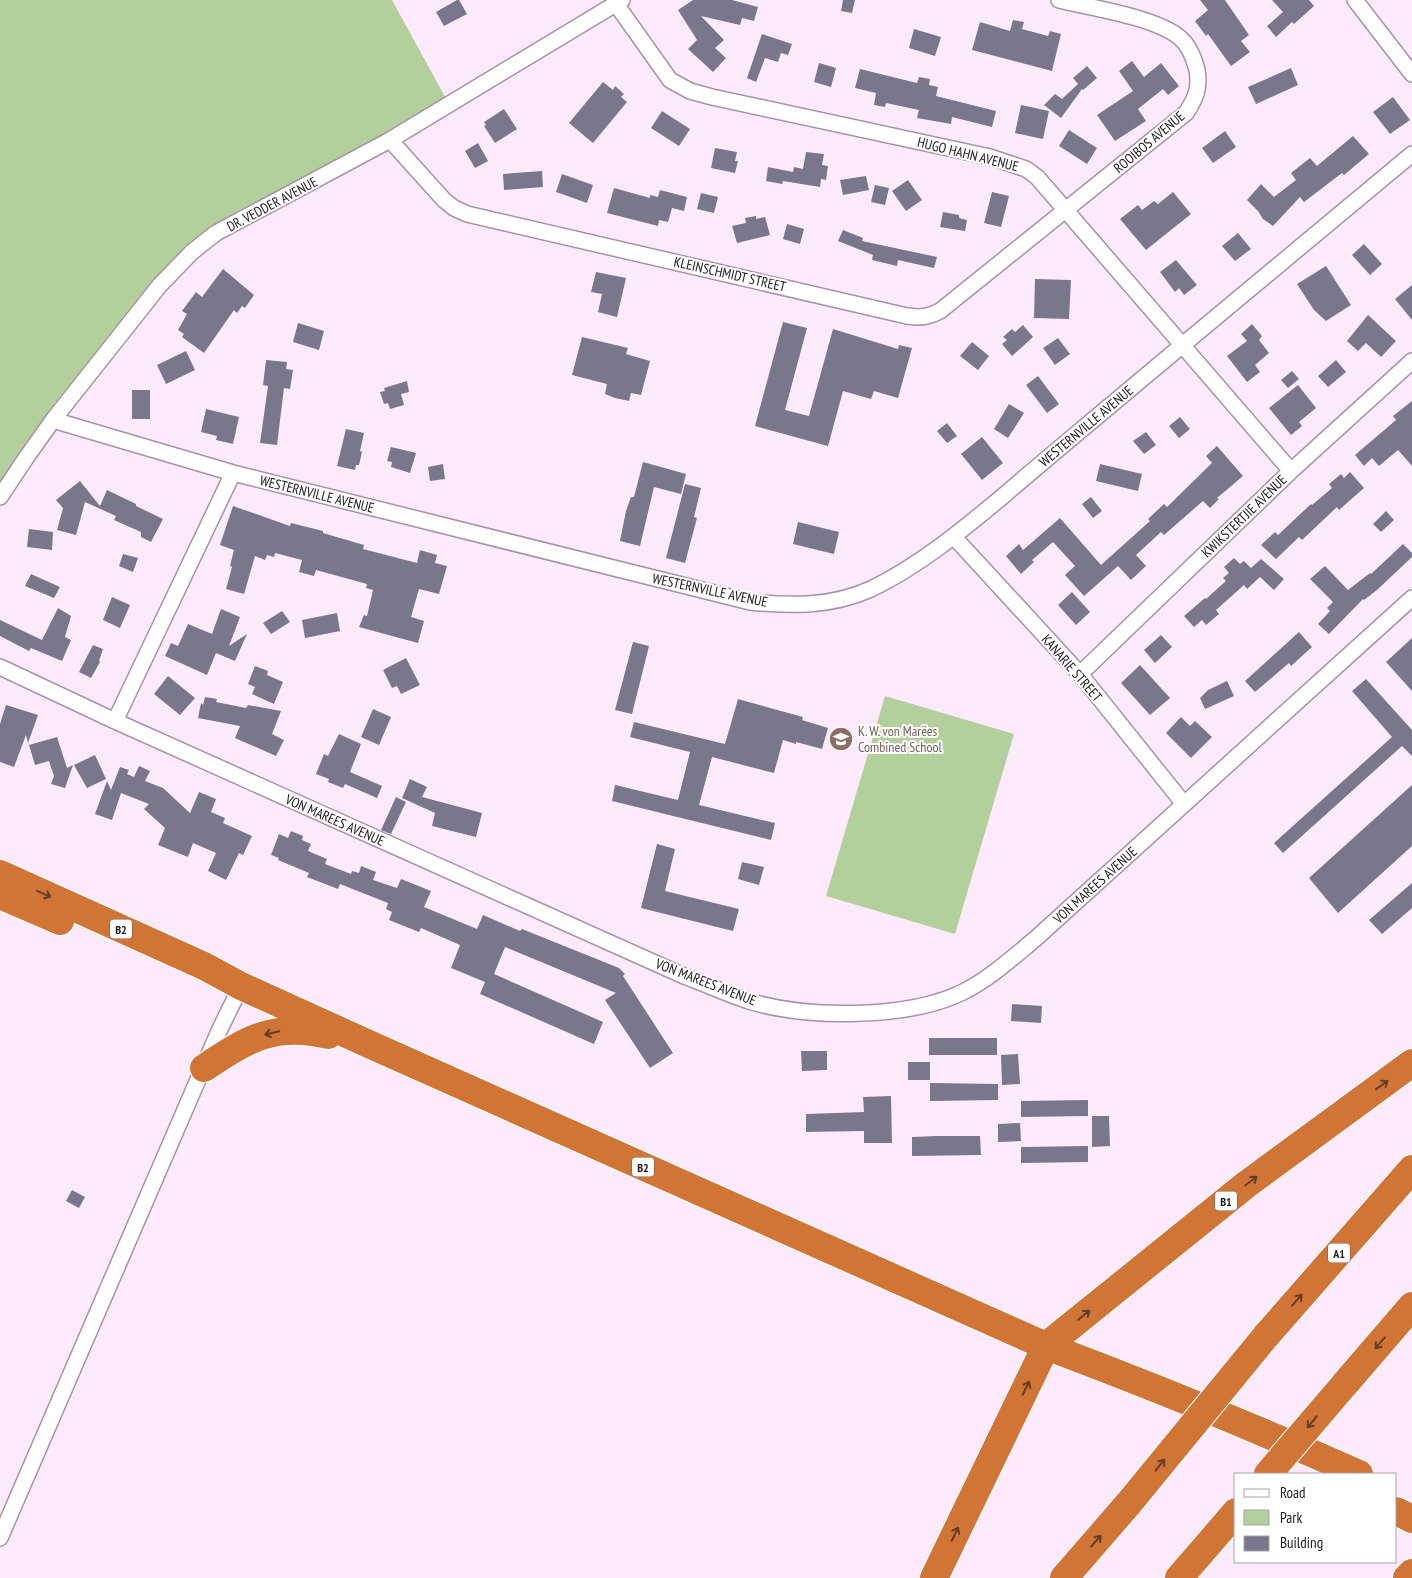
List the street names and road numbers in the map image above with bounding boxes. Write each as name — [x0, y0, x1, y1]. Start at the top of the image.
street label: ROOIBOS AVENUE — [1110, 107, 1188, 177]
street label: HUGO HAHN AVENUE — [916, 133, 1020, 175]
street label: DR. VEDDER AVENUE — [224, 173, 320, 235]
street label: KLEINSCHMIDT STREET — [672, 252, 789, 296]
street label: WESTERNVILLE AVENUE — [1035, 381, 1137, 471]
street label: WESTERNVILLE AVENUE — [258, 471, 376, 517]
street label: KWIKSTERTJIE AVENUE — [1198, 471, 1290, 561]
street label: WESTERNVILLE AVENUE — [651, 569, 769, 611]
street label: KANARIE STREET — [1038, 631, 1107, 706]
street label: VON MAREES AVENUE — [282, 790, 387, 850]
street label: VON MAREES AVENUE — [1049, 843, 1141, 928]
road number: B2 — [110, 920, 132, 939]
street label: VON MAREES AVENUE — [652, 954, 759, 1010]
road number: B2 — [632, 1158, 654, 1176]
road number: B1 — [1215, 1192, 1237, 1210]
road number: A1 — [1328, 1244, 1350, 1262]

